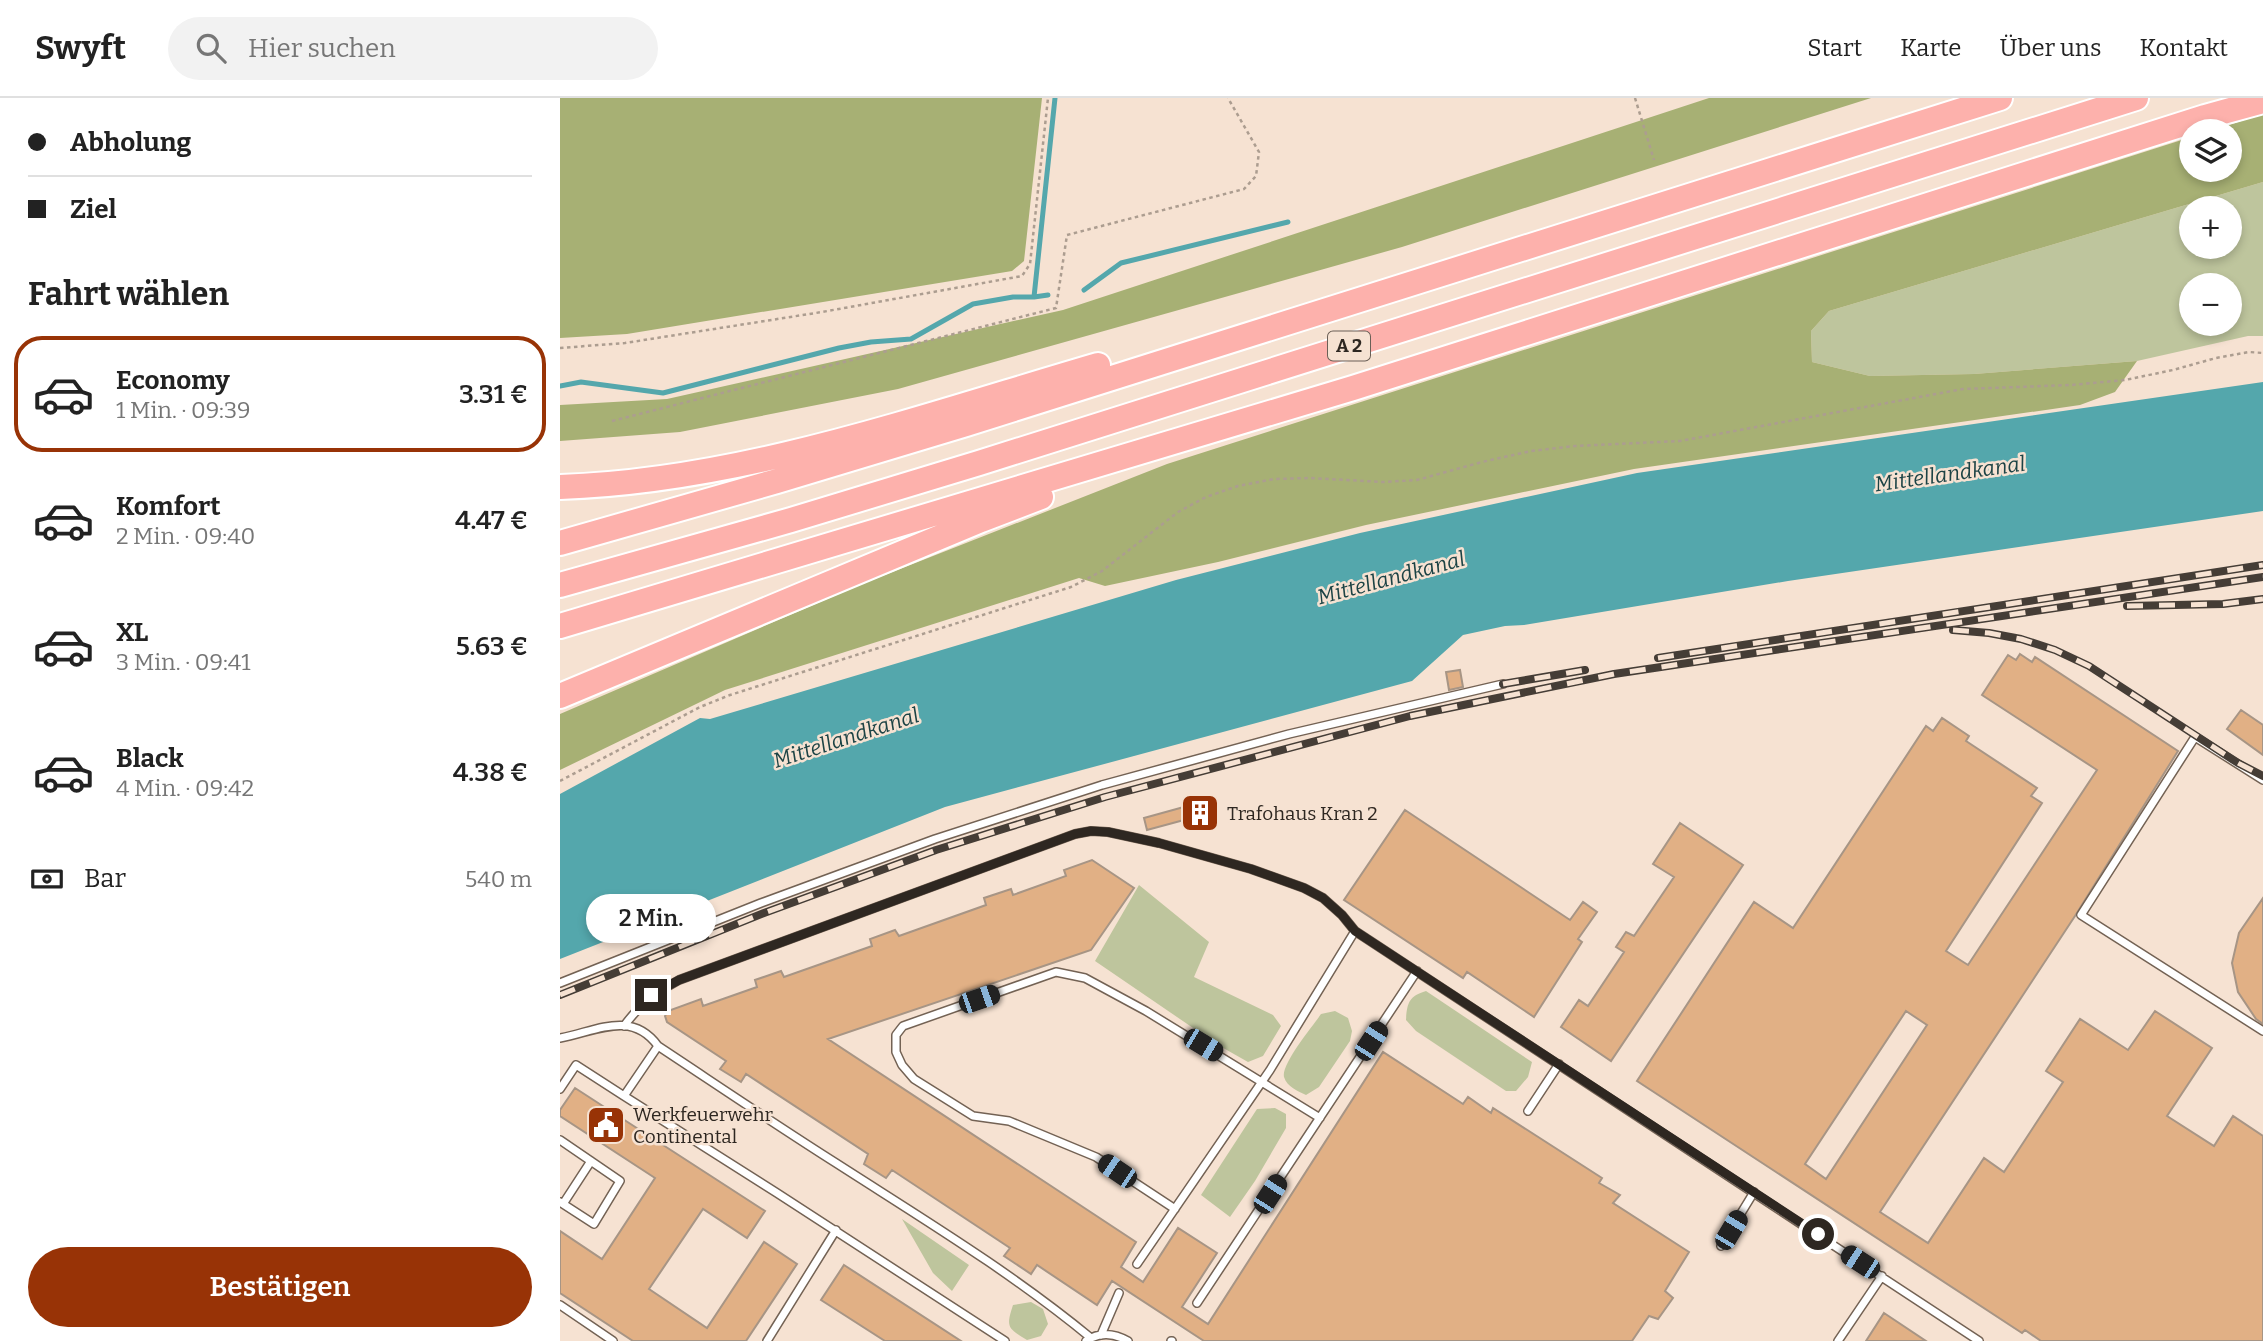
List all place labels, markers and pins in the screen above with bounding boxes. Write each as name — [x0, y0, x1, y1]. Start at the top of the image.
building icon: Trafohaus Kran 2 — [1179, 792, 1221, 834]
place label: Trafohaus Kran 2 — [1227, 802, 1378, 825]
place label: Werkfeuerwehr Continental — [633, 1103, 774, 1148]
public building icon: Werkfeuerwehr Continental — [585, 1104, 627, 1146]

